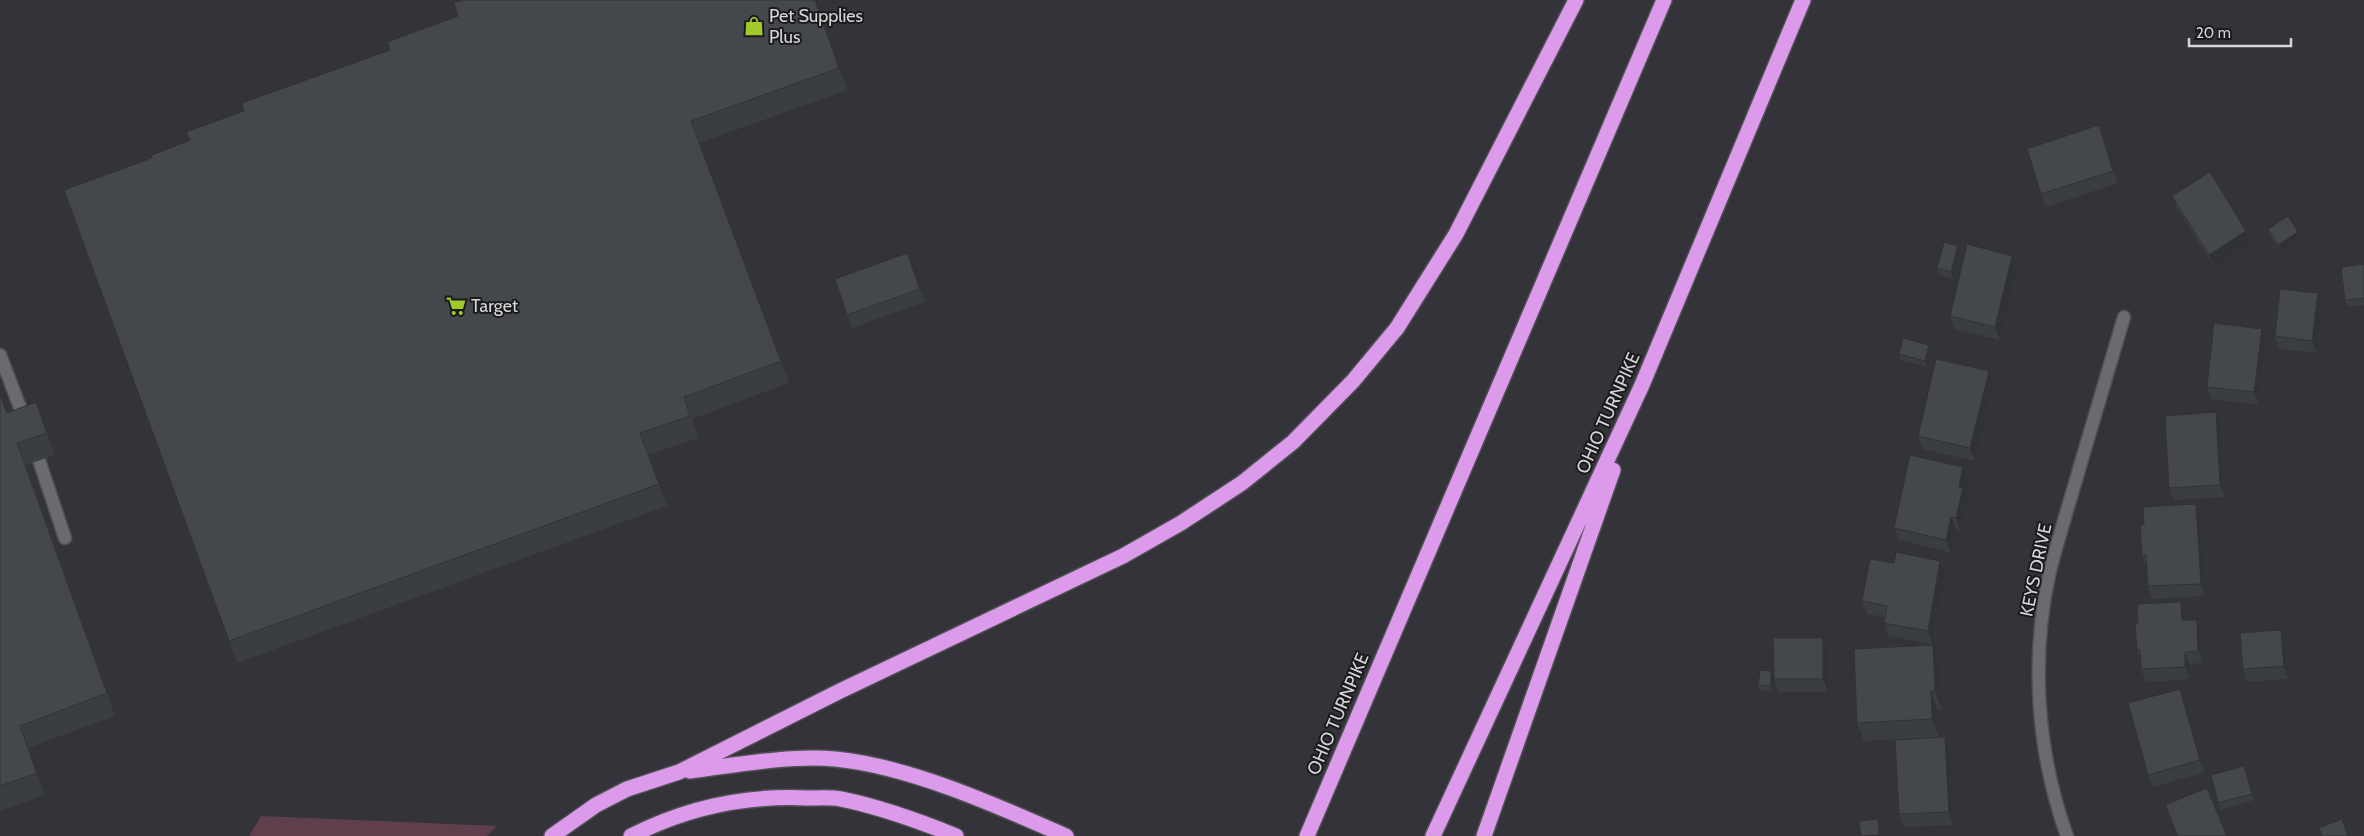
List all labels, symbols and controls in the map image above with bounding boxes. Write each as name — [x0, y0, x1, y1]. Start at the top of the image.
place label: Pet Supplies Plus — [769, 5, 863, 48]
shop icon: Pet Supplies Plus — [743, 15, 765, 37]
scale bar — [2189, 15, 2292, 47]
text: 20 m — [2196, 24, 2231, 42]
supermarket icon: Target — [445, 295, 467, 317]
place label: Target — [471, 295, 518, 317]
street label: OHIO TURNPIKE — [1571, 349, 1645, 477]
street label: KEYS DRIVE — [2015, 522, 2057, 618]
street label: OHIO TURNPIKE — [1302, 650, 1374, 778]

